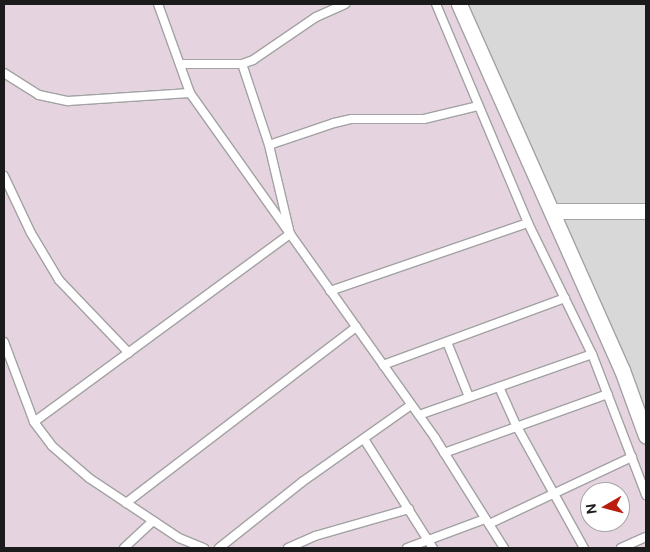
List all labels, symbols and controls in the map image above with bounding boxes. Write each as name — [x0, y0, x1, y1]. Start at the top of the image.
north arrow — [580, 482, 630, 532]
text: N — [582, 503, 601, 515]

